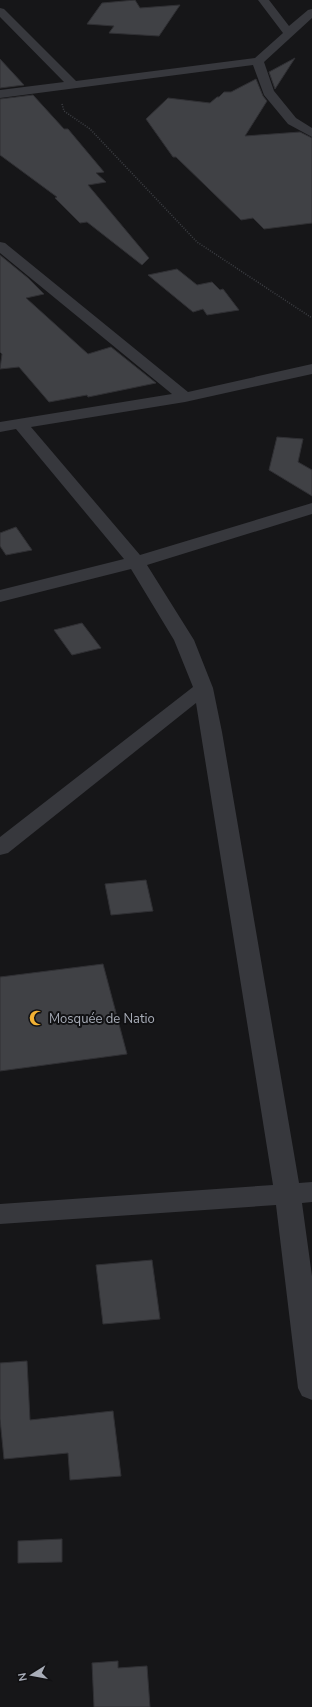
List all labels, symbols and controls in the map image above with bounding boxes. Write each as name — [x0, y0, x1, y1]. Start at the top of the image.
mosque icon: Mosquée de Natio — [28, 1009, 46, 1027]
place label: Mosquée de Natio — [49, 1010, 155, 1028]
north arrow — [12, 1655, 52, 1695]
text: N — [15, 1671, 31, 1682]

